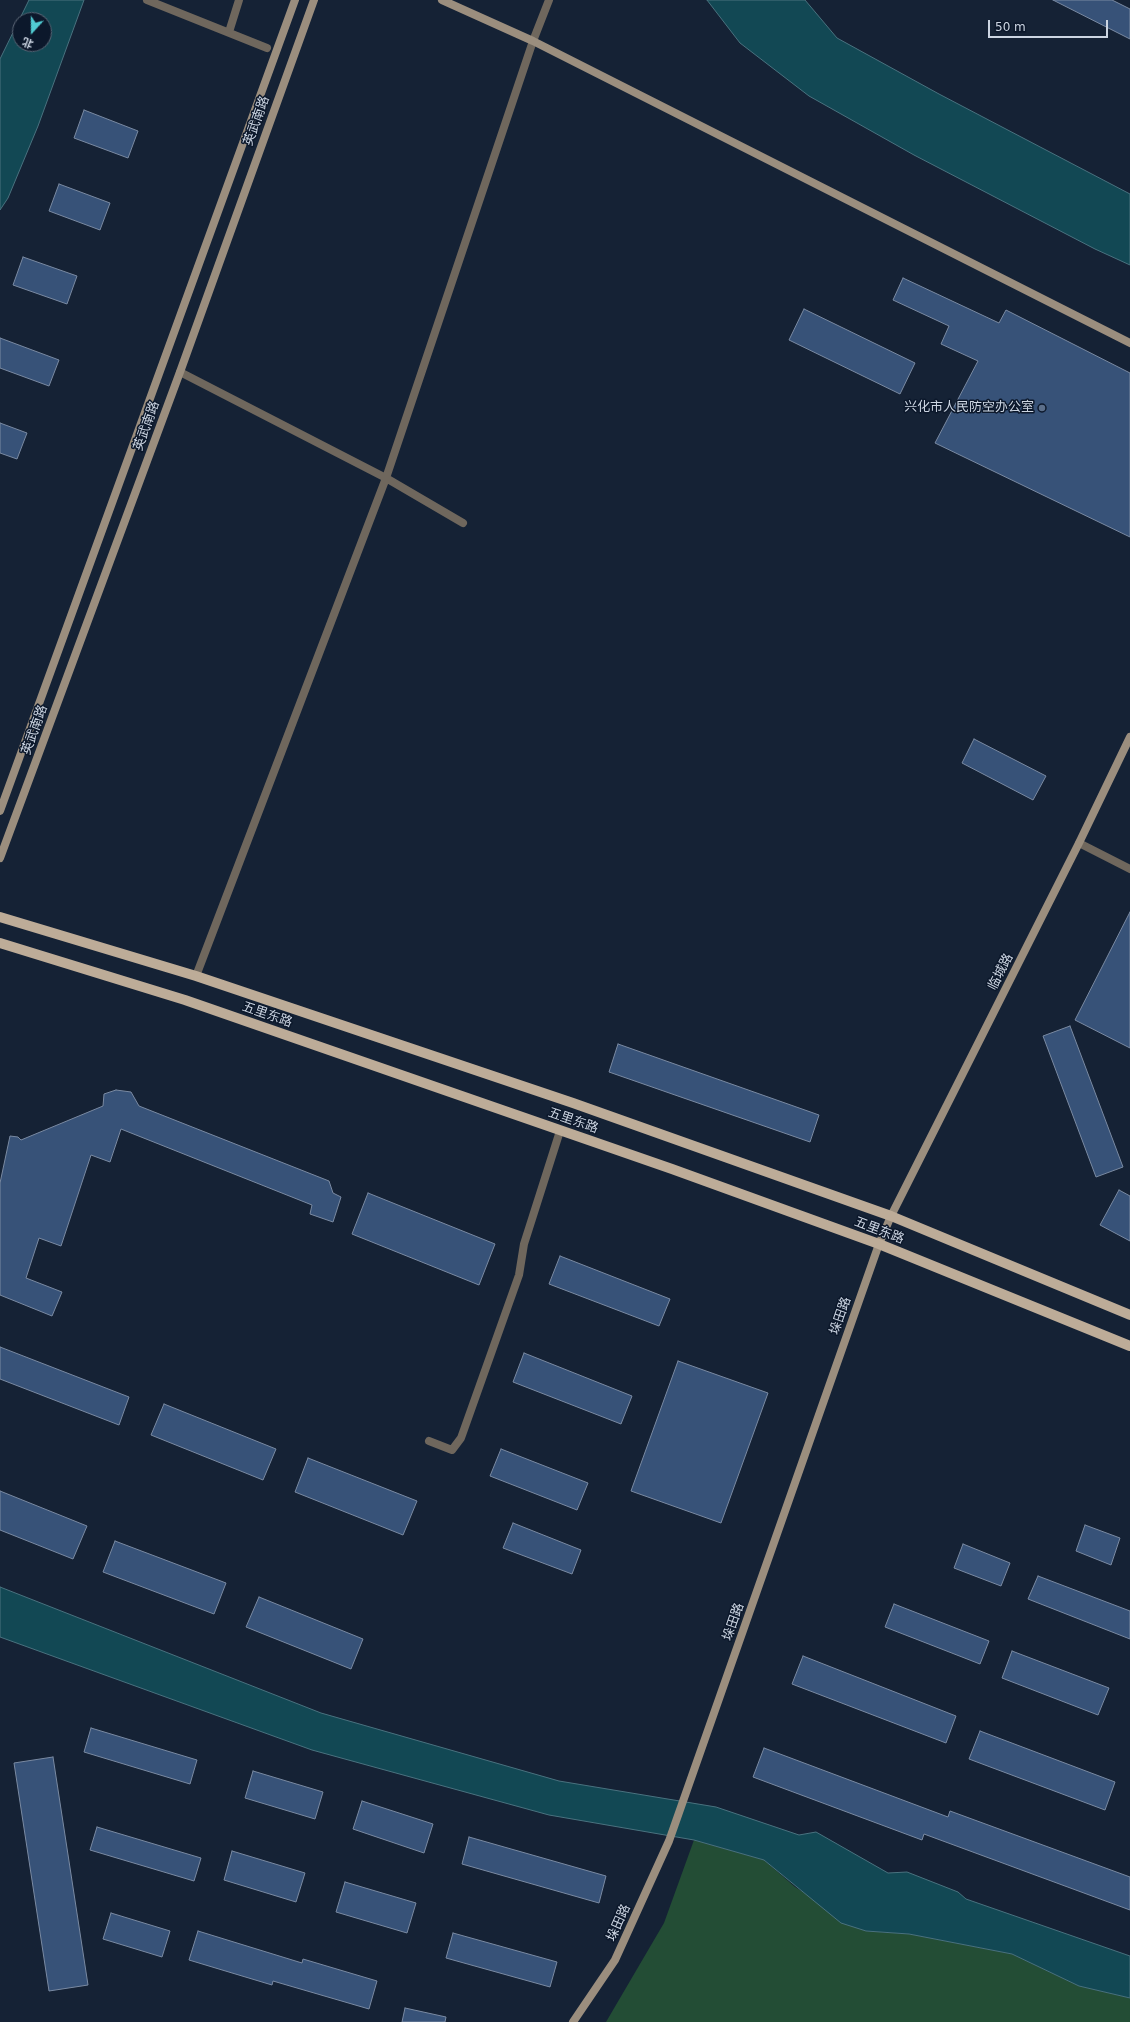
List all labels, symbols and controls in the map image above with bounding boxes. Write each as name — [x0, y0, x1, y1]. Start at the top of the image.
north arrow — [12, 12, 52, 52]
scale bar — [990, 12, 1110, 38]
text: 50 m — [995, 20, 1026, 34]
text: 北 — [20, 35, 35, 51]
street label: 英武南路 — [241, 94, 273, 148]
street label: 英武南路 — [131, 399, 163, 453]
place label: 兴化市人民防空办公室 — [904, 400, 1034, 416]
marker: 兴化市人民防空办公室 — [1037, 403, 1047, 413]
street label: 英武南路 — [19, 703, 51, 757]
street label: 临城路 — [985, 951, 1017, 993]
street label: 五里东路 — [240, 999, 294, 1031]
street label: 五里东路 — [546, 1105, 600, 1137]
street label: 五里东路 — [852, 1214, 906, 1248]
street label: 垛田路 — [827, 1295, 855, 1337]
street label: 垛田路 — [720, 1601, 748, 1643]
street label: 垛田路 — [604, 1902, 634, 1944]

